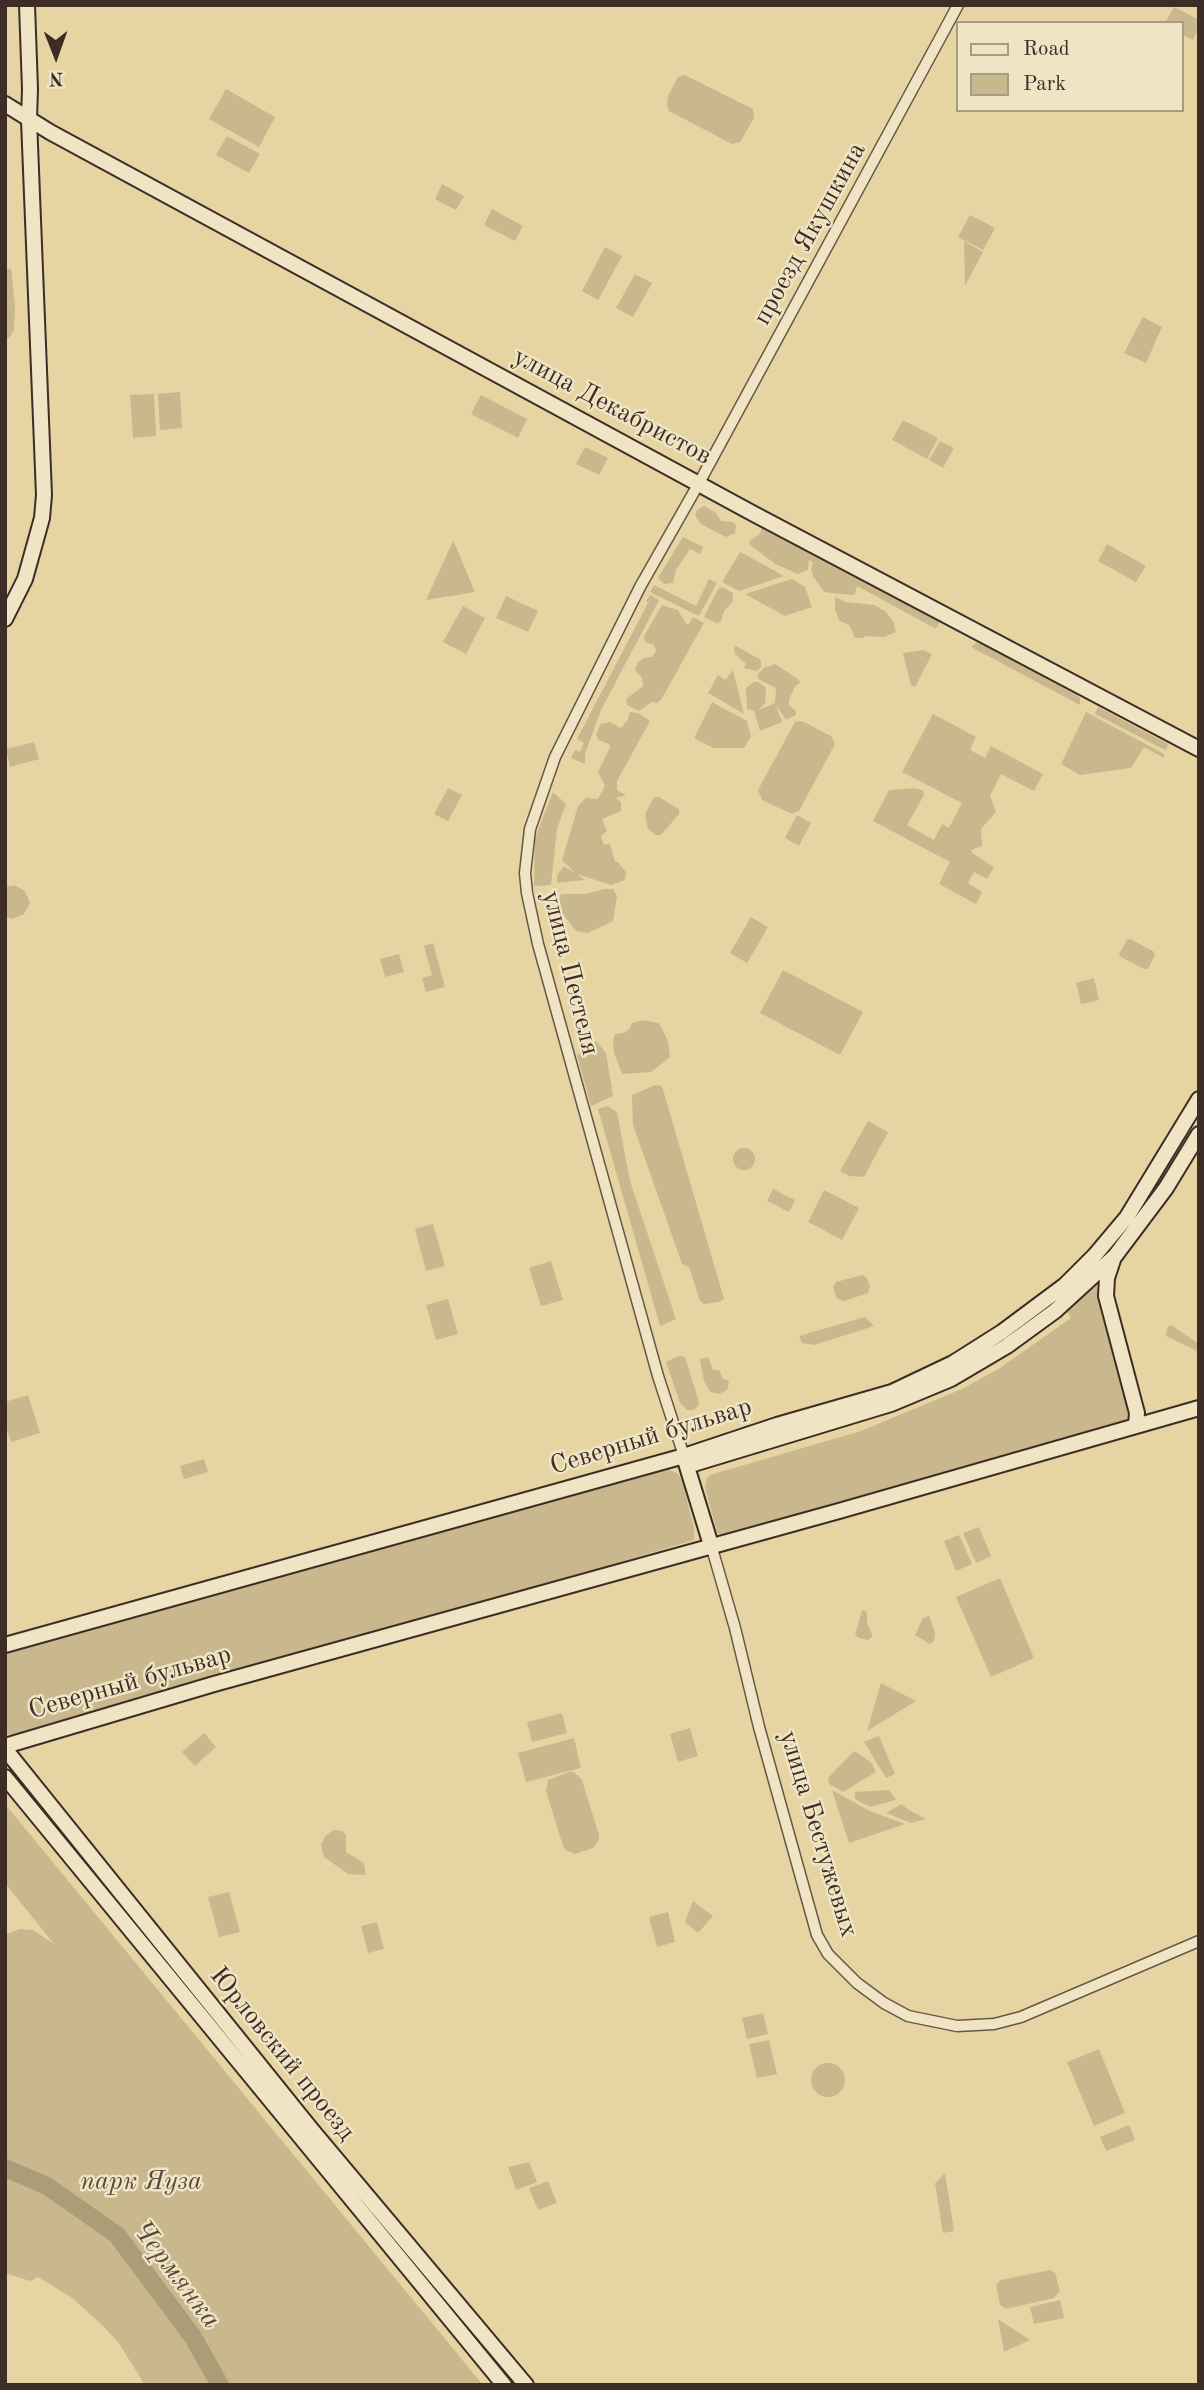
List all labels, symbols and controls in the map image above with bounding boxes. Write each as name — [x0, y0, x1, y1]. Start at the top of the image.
north arrow — [21, 21, 91, 91]
legend — [956, 21, 1183, 112]
text: Road — [1023, 39, 1070, 60]
text: N — [49, 68, 64, 87]
text: Park — [1023, 74, 1066, 95]
street label: проезд Якушкина — [747, 137, 873, 331]
street label: улица Декабристов — [507, 342, 717, 472]
street label: улица Пестеля — [534, 888, 606, 1058]
street label: Северный бульвар — [546, 1392, 756, 1482]
street label: Северный бульвар — [25, 1639, 235, 1727]
street label: улица Бестужевых — [772, 1727, 864, 1941]
street label: Юрловский проезд — [202, 1961, 362, 2147]
park label: парк Яуза — [80, 2166, 202, 2198]
water label: Чермянка — [124, 2214, 228, 2336]

